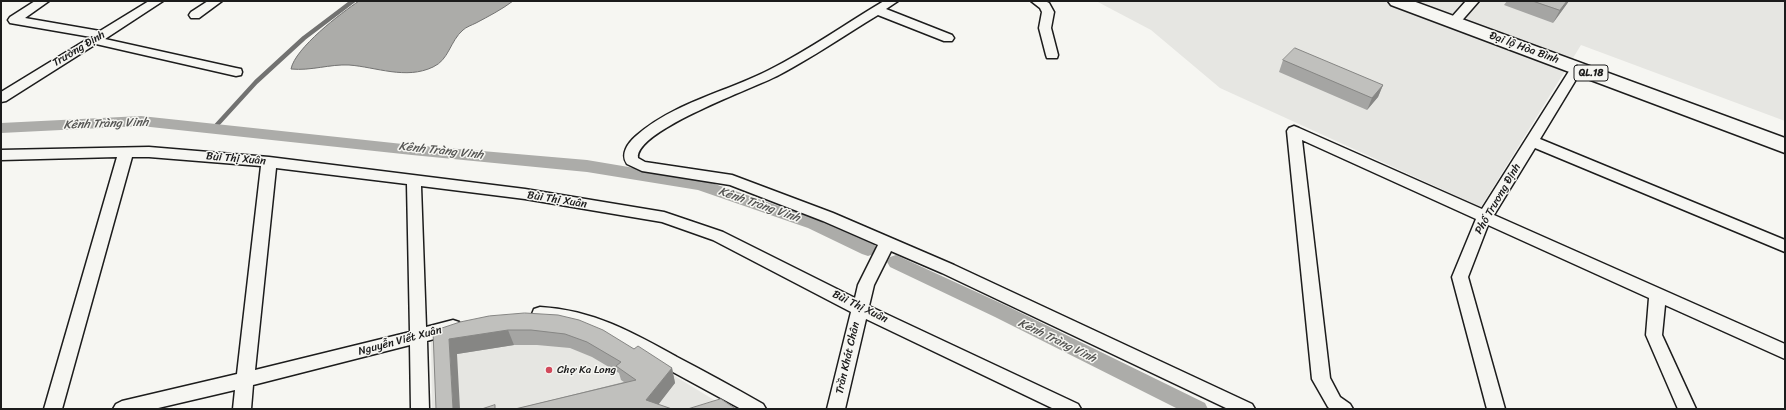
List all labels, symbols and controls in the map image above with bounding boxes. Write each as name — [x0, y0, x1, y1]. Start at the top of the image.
street label: Trường Định — [50, 28, 108, 70]
street label: Đại lộ Hòa Bình — [1487, 29, 1561, 67]
road number: QL.18 — [1574, 65, 1608, 81]
water label: Kênh Tràng Vinh — [63, 115, 149, 133]
water label: Kênh Tràng Vinh — [398, 139, 484, 163]
street label: Bùi Thị Xuân — [205, 150, 267, 168]
street label: Phố Trương Định — [1472, 161, 1524, 237]
water label: Kênh Tràng Vinh — [717, 184, 801, 226]
street label: Bùi Thị Xuân — [526, 189, 588, 211]
street label: Bùi Thị Xuân — [830, 288, 890, 326]
water label: Kênh Tràng Vinh — [1016, 316, 1098, 366]
street label: Trần Khát Chân — [833, 321, 863, 395]
street label: Nguyễn Viết Xuân — [357, 324, 443, 358]
place label: Chợ Ka Long — [557, 363, 616, 377]
marker: Chợ Ka Long — [544, 365, 554, 375]

